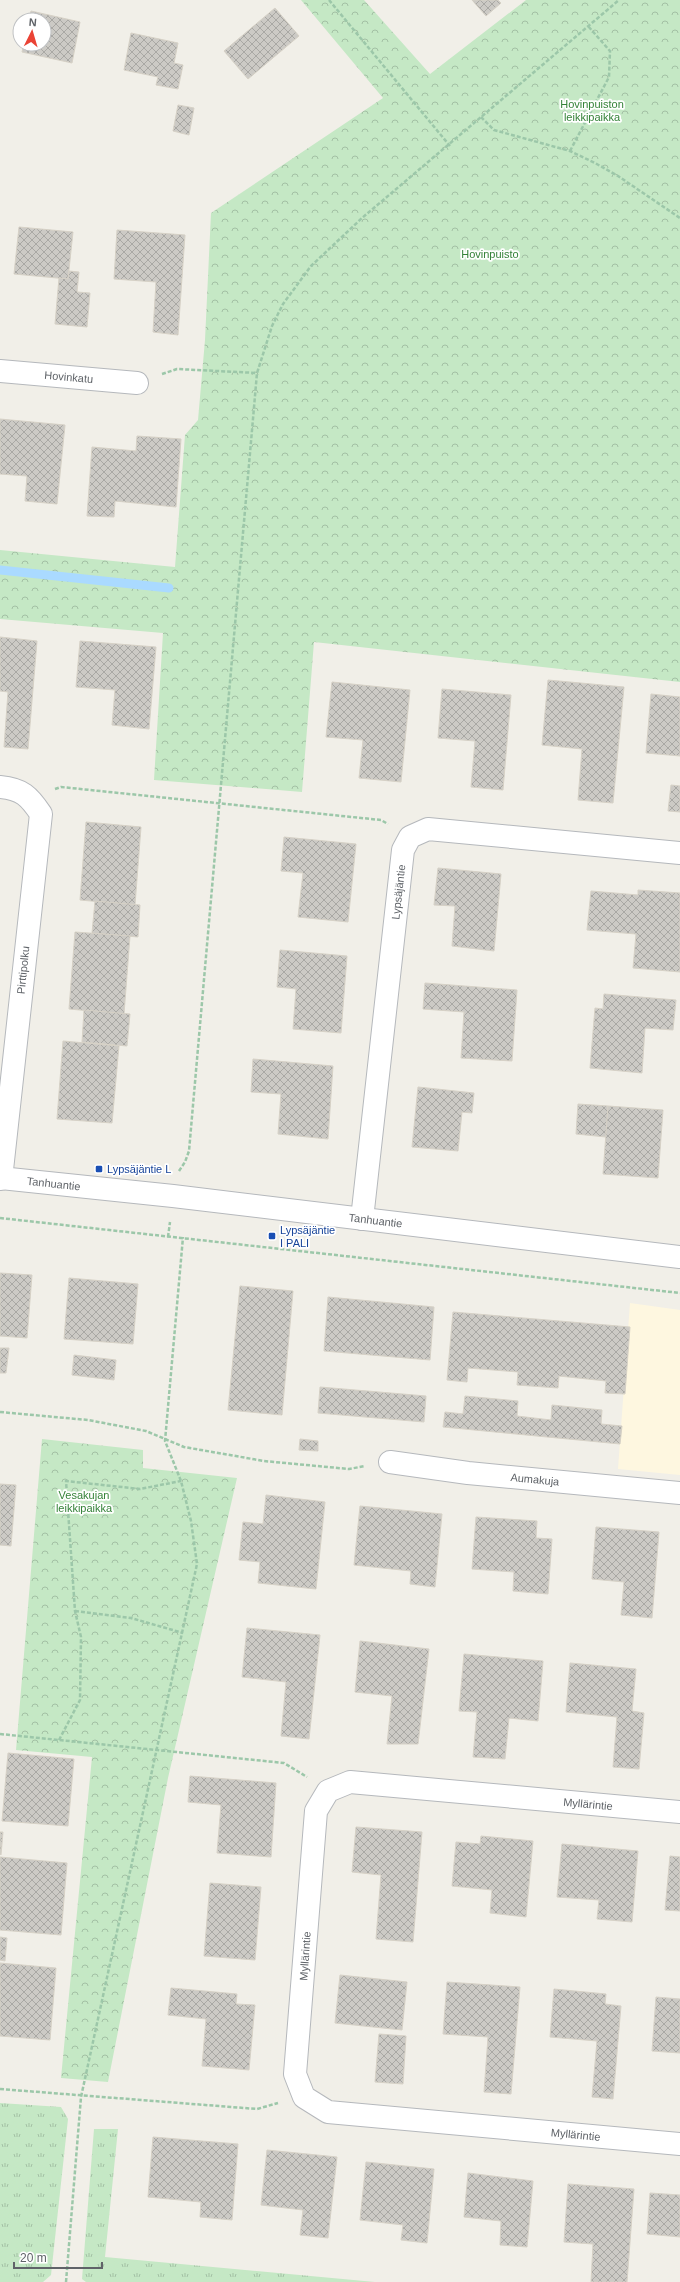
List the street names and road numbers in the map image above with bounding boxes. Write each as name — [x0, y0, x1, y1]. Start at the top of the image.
street label: Hovinkatu — [44, 369, 94, 385]
street label: Lypsäjäntie — [389, 864, 407, 920]
street label: Pirttipolku — [15, 945, 31, 995]
street label: Tanhuantie — [26, 1175, 81, 1192]
street label: Tanhuantie — [348, 1211, 403, 1230]
street label: Aumakuja — [510, 1471, 561, 1488]
street label: Myllärintie — [563, 1796, 613, 1812]
street label: Myllärintie — [297, 1931, 313, 1981]
street label: Myllärintie — [550, 2126, 601, 2143]

